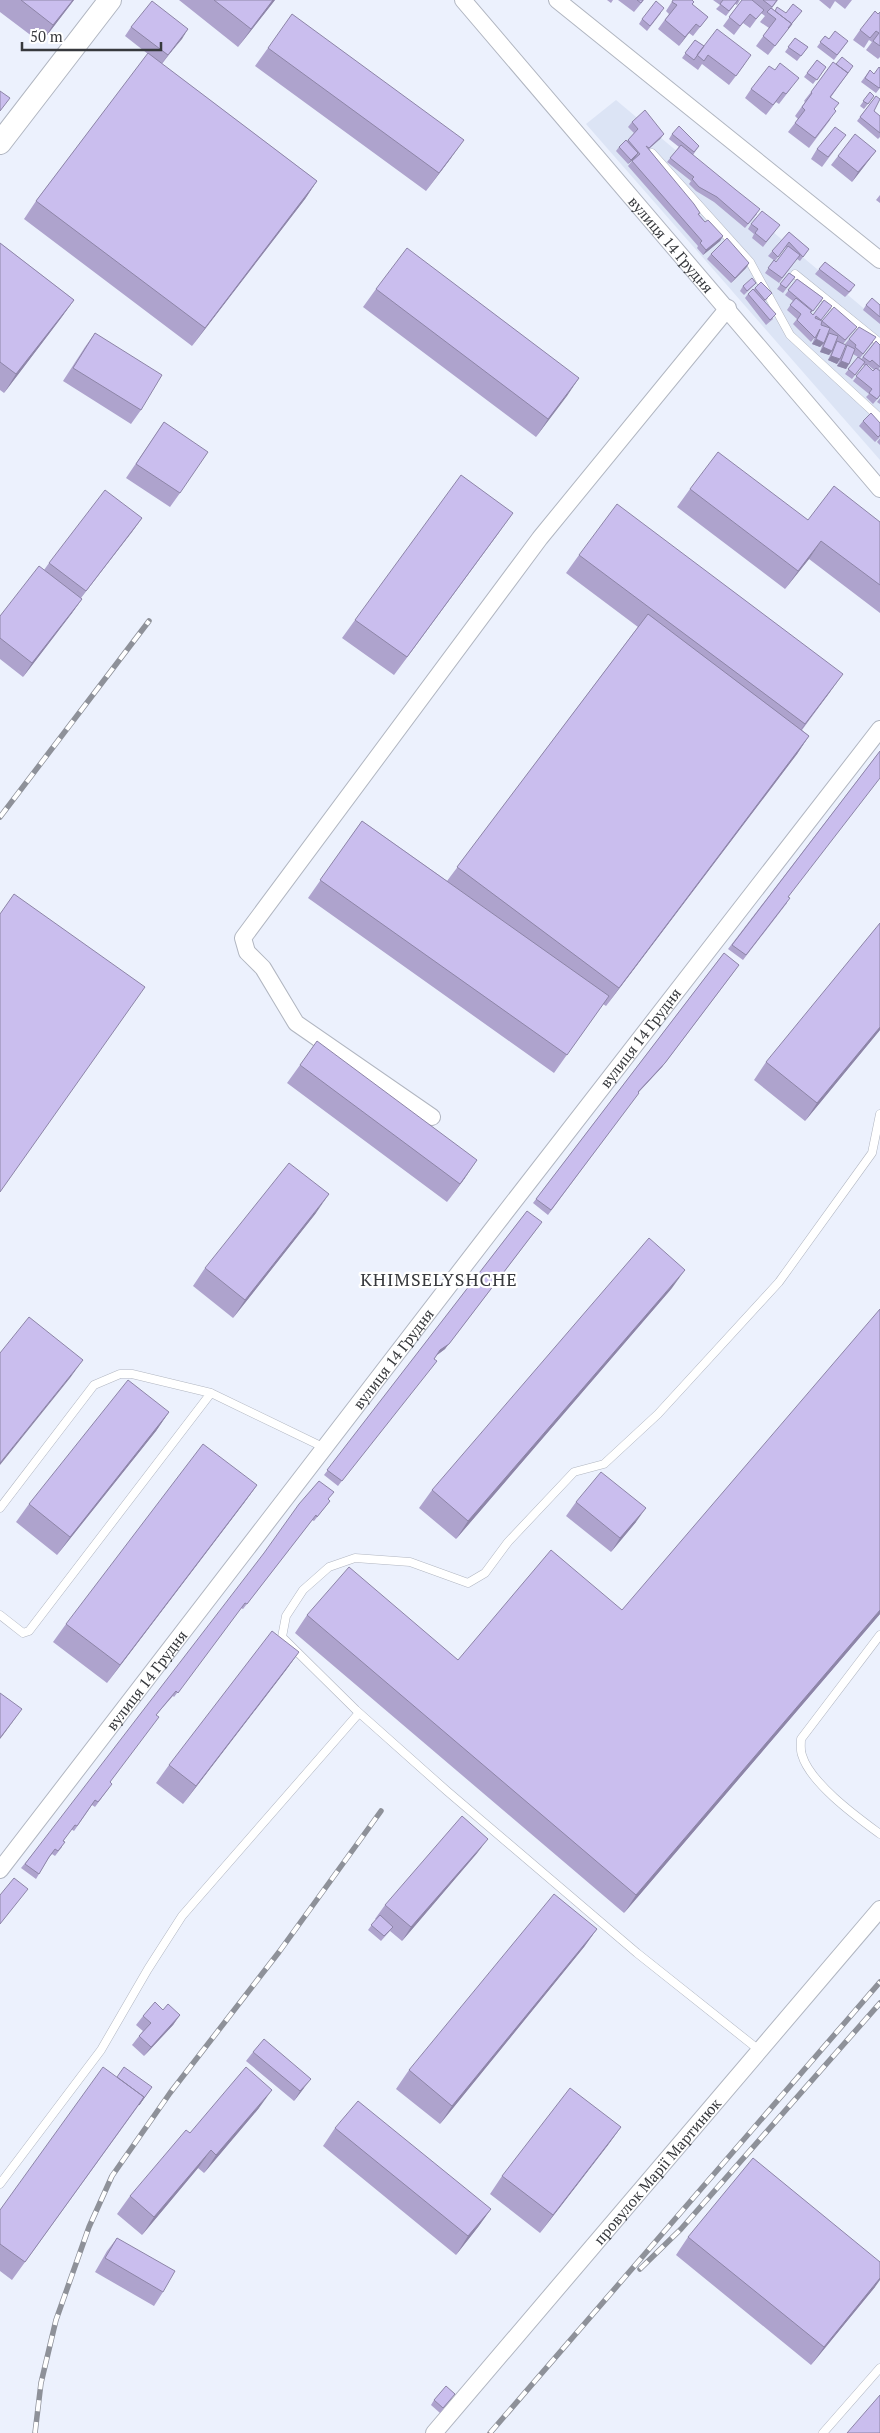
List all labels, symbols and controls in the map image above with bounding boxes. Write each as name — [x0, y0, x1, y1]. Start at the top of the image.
scale bar — [22, 20, 161, 52]
text: 50 m — [30, 26, 63, 46]
street label: вулиця 14 Грудня — [624, 192, 718, 297]
street label: вулиця 14 Грудня — [595, 983, 685, 1092]
district label: KHIMSELYSHCHE — [360, 1267, 518, 1291]
street label: вулиця 14 Грудня — [348, 1304, 438, 1413]
street label: вулиця 14 Грудня — [101, 1626, 191, 1734]
street label: провулок Марії Мартинюк — [589, 2093, 726, 2249]

